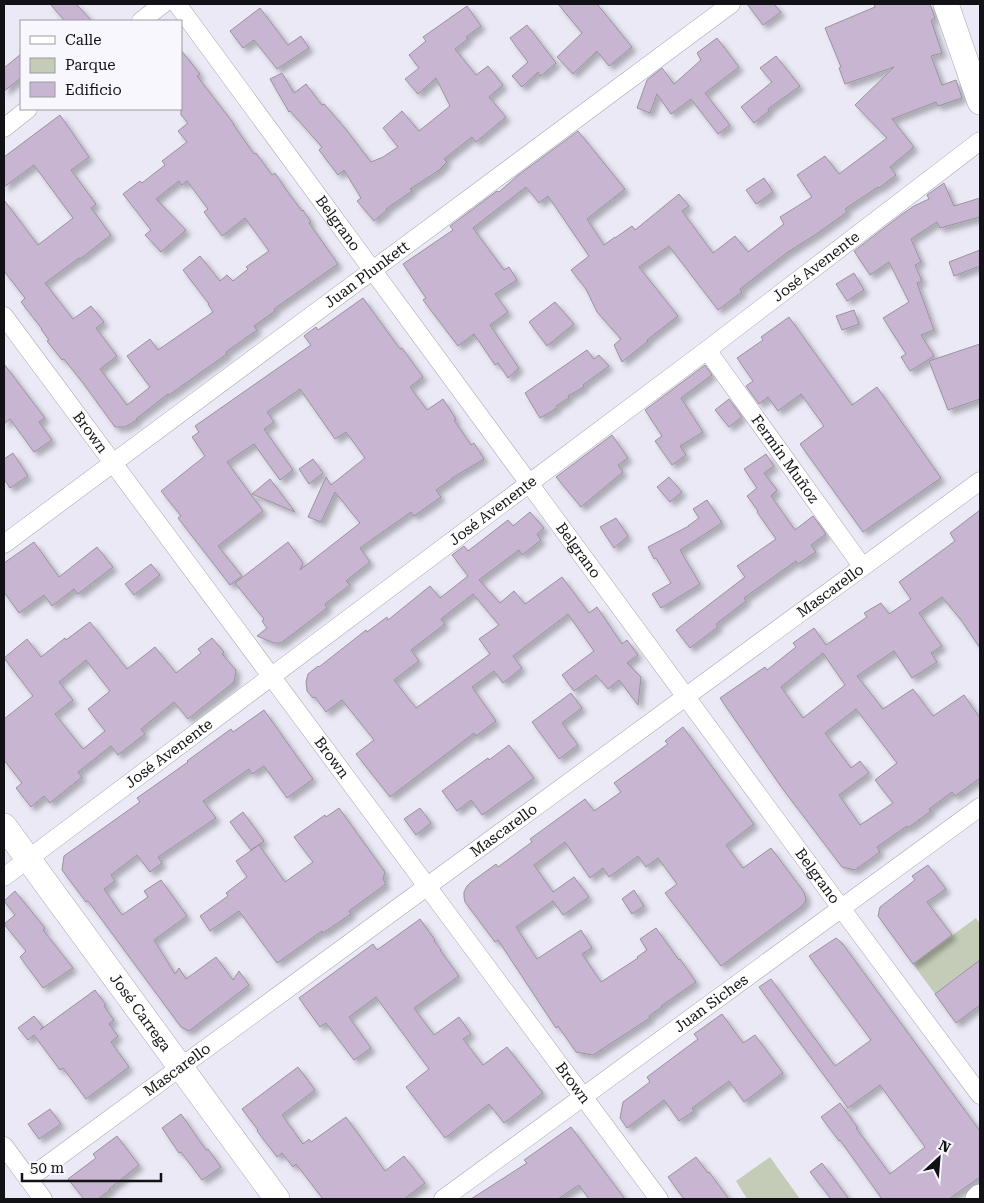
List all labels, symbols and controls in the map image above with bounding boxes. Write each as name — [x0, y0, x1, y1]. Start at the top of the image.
legend — [20, 20, 182, 110]
text: Calle — [65, 31, 101, 49]
text: Parque — [65, 56, 116, 74]
text: Edificio — [65, 81, 122, 99]
street label: Belgrano — [312, 192, 364, 255]
street label: José Avenente — [769, 228, 863, 305]
street label: Juan Plunkett — [321, 237, 413, 312]
street label: Brown — [69, 408, 112, 457]
street label: Fermín Muñoz — [747, 411, 823, 506]
street label: José Avenente — [446, 472, 540, 549]
street label: Belgrano — [552, 519, 605, 582]
street label: Mascarello — [793, 560, 867, 621]
street label: José Avenente — [122, 715, 216, 792]
street label: Brown — [310, 733, 353, 782]
street label: Mascarello — [467, 800, 541, 861]
street label: Belgrano — [791, 845, 844, 907]
street label: José Carrega — [106, 970, 175, 1055]
street label: Juan Siches — [671, 970, 752, 1036]
street label: Mascarello — [140, 1039, 214, 1100]
street label: Brown — [552, 1059, 594, 1108]
north arrow — [914, 1133, 964, 1183]
text: N — [936, 1137, 953, 1156]
scale bar — [22, 1150, 161, 1182]
text: 50 m — [30, 1159, 65, 1177]

